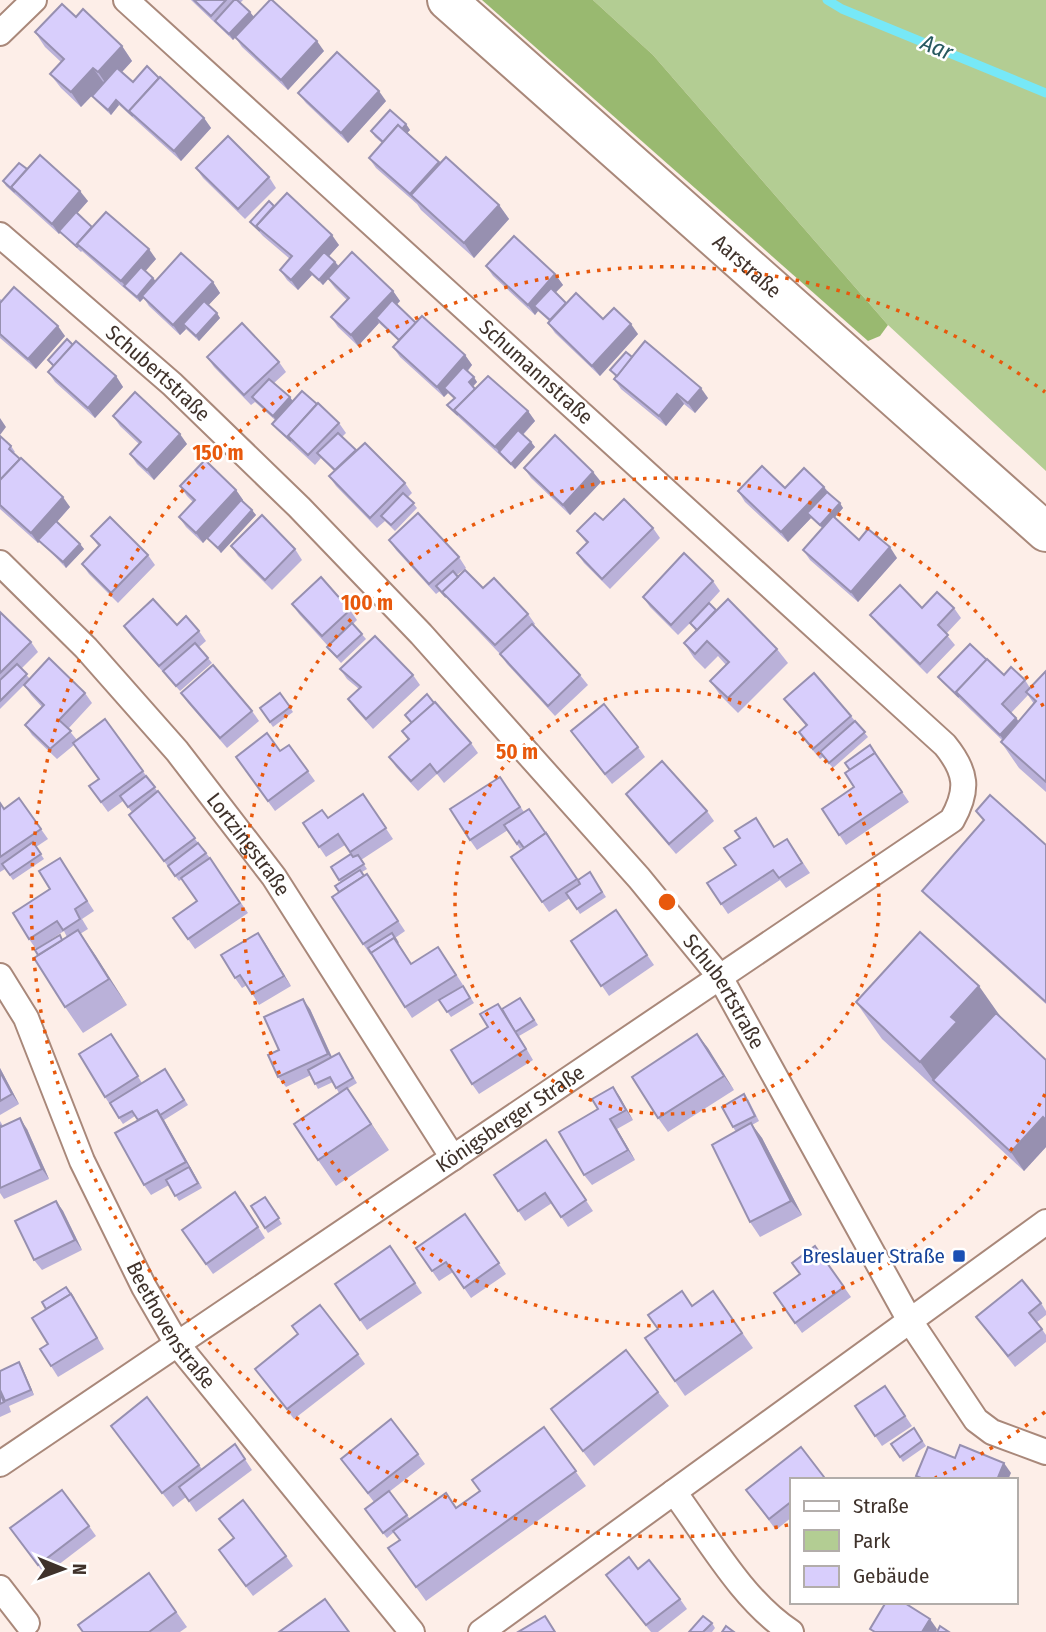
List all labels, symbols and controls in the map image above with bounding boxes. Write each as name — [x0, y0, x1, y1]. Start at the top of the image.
water label: Aar — [916, 27, 958, 67]
street label: Aarstraße — [707, 229, 786, 304]
street label: Schumannstraße — [474, 314, 598, 430]
street label: Schubertstraße — [100, 320, 216, 427]
text: 150 m — [192, 440, 244, 466]
text: 100 m — [341, 590, 393, 616]
text: 50 m — [496, 739, 538, 765]
street label: Lortzingstraße — [201, 788, 296, 901]
centre of rings — [655, 890, 679, 914]
street label: Schubertstraße — [677, 929, 770, 1054]
street label: Königsberger Straße — [431, 1059, 589, 1178]
place label: Breslauer Straße — [802, 1243, 945, 1269]
marker: Breslauer Straße — [951, 1248, 967, 1264]
street label: Beethovenstraße — [121, 1257, 221, 1394]
legend — [790, 1478, 1018, 1604]
text: Straße — [853, 1493, 909, 1519]
text: Park — [853, 1528, 891, 1554]
north arrow — [28, 1534, 98, 1604]
text: N — [68, 1563, 91, 1575]
text: Gebäude — [853, 1563, 929, 1589]

